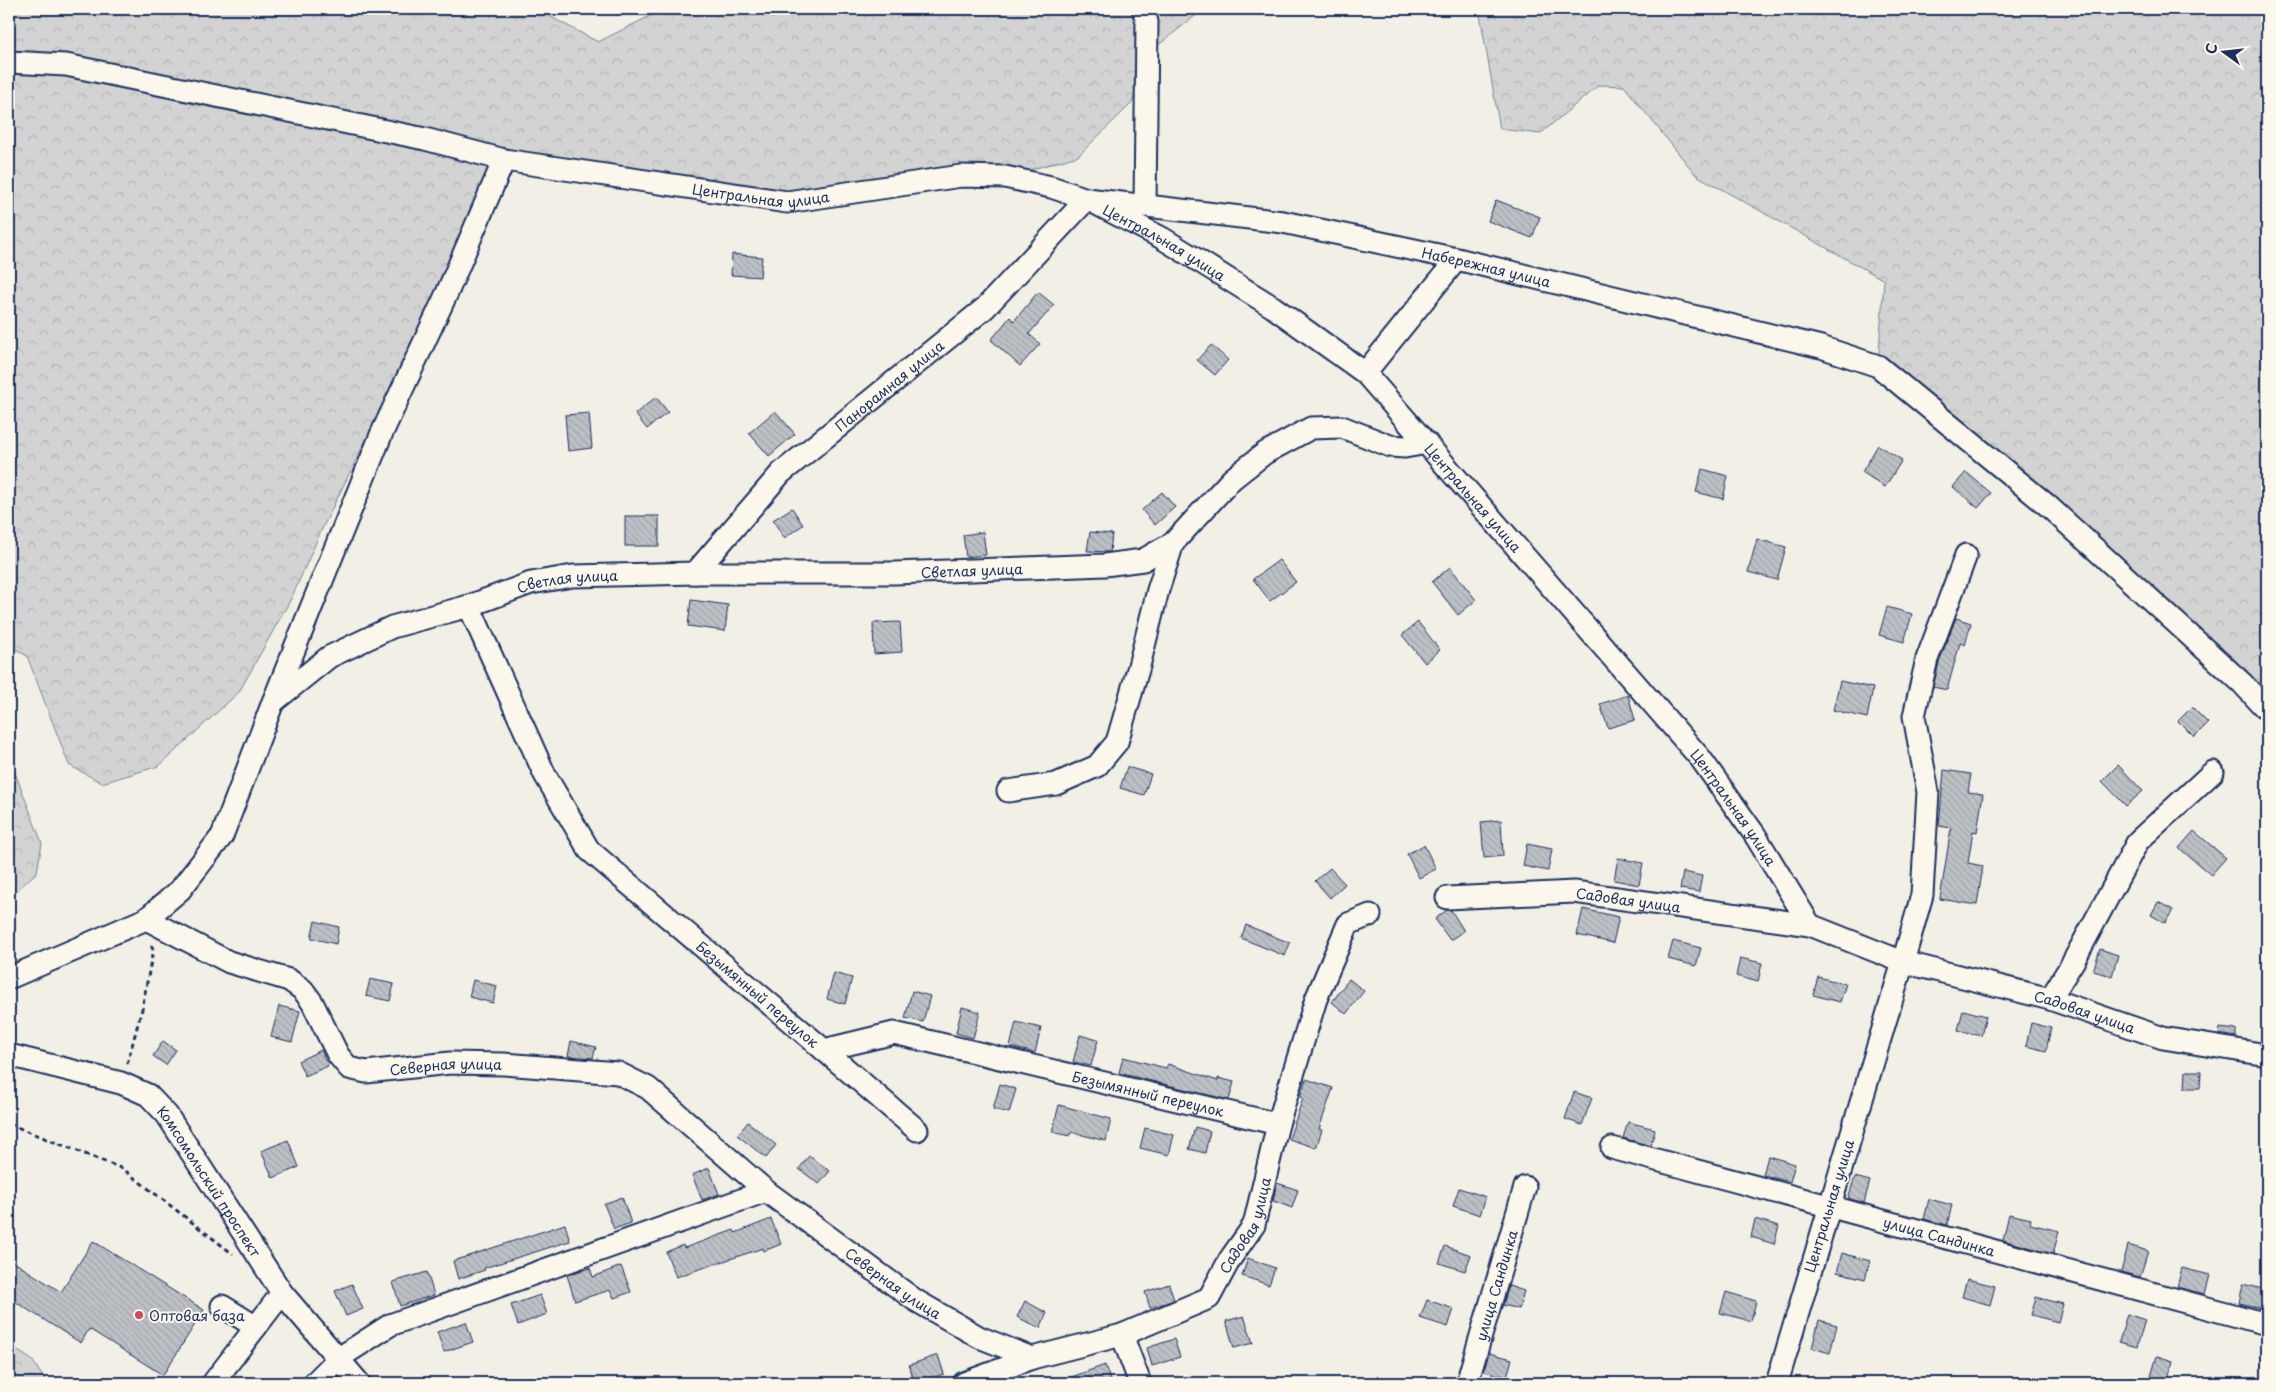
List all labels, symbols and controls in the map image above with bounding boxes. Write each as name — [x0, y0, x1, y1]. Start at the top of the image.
north arrow — [2198, 28, 2248, 78]
text: С — [2199, 41, 2222, 56]
street label: Центральная улица — [691, 178, 831, 212]
street label: Центральная улица — [1099, 199, 1230, 286]
street label: Набережная улица — [1420, 241, 1553, 292]
street label: Панорамная улица — [830, 335, 948, 436]
street label: Центральная улица — [1420, 439, 1527, 557]
street label: Светлая улица — [920, 558, 1023, 583]
street label: Светлая улица — [514, 564, 618, 598]
street label: Центральная улица — [1686, 744, 1782, 870]
street label: Садовая улица — [1575, 882, 1682, 917]
street label: Безымянный переулок — [692, 935, 824, 1053]
street label: Садовая улица — [2032, 985, 2138, 1038]
street label: Северная улица — [389, 1052, 502, 1080]
street label: Безымянный переулок — [1070, 1065, 1227, 1122]
street label: Комсомольский проспект — [153, 1101, 266, 1261]
street label: Центральная улица — [1799, 1137, 1859, 1275]
street label: Садовая улица — [1214, 1175, 1276, 1277]
street label: улица Сандинка — [1881, 1211, 1998, 1261]
street label: улица Сандинка — [1470, 1227, 1522, 1343]
street label: Северная улица — [841, 1242, 945, 1324]
place label: Оптовая база — [149, 1305, 245, 1326]
marker: Оптовая база — [133, 1309, 145, 1321]

